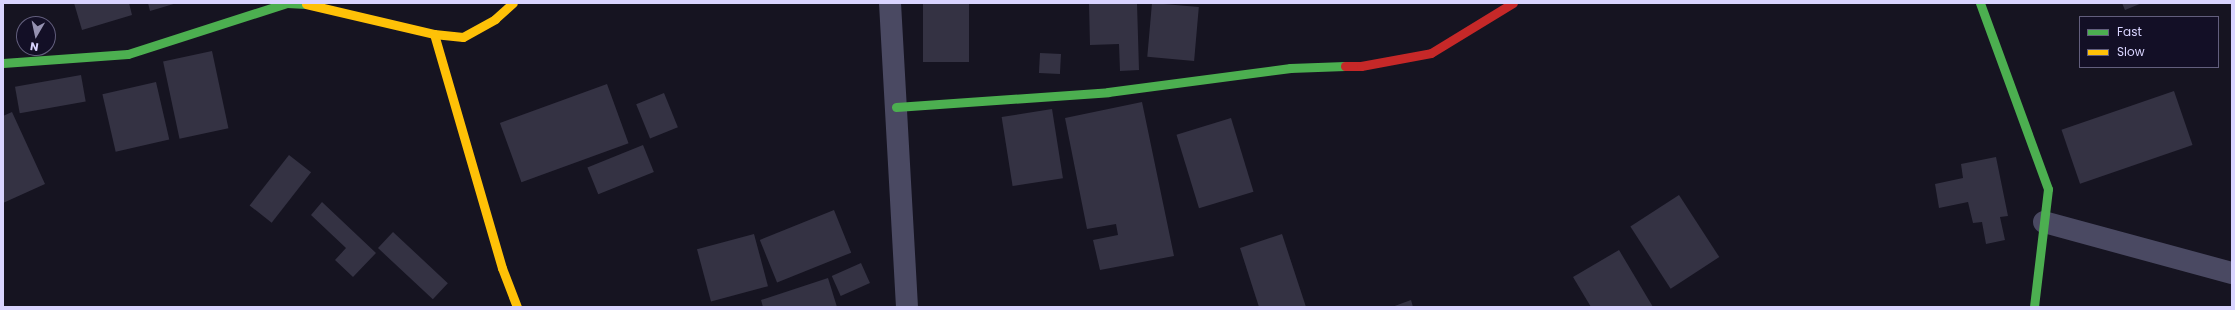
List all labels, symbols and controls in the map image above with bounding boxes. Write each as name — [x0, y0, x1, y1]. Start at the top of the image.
north arrow — [16, 16, 56, 56]
legend — [2079, 16, 2219, 68]
text: Fast — [2117, 23, 2142, 40]
text: N — [29, 38, 40, 55]
text: Slow — [2117, 43, 2145, 60]

